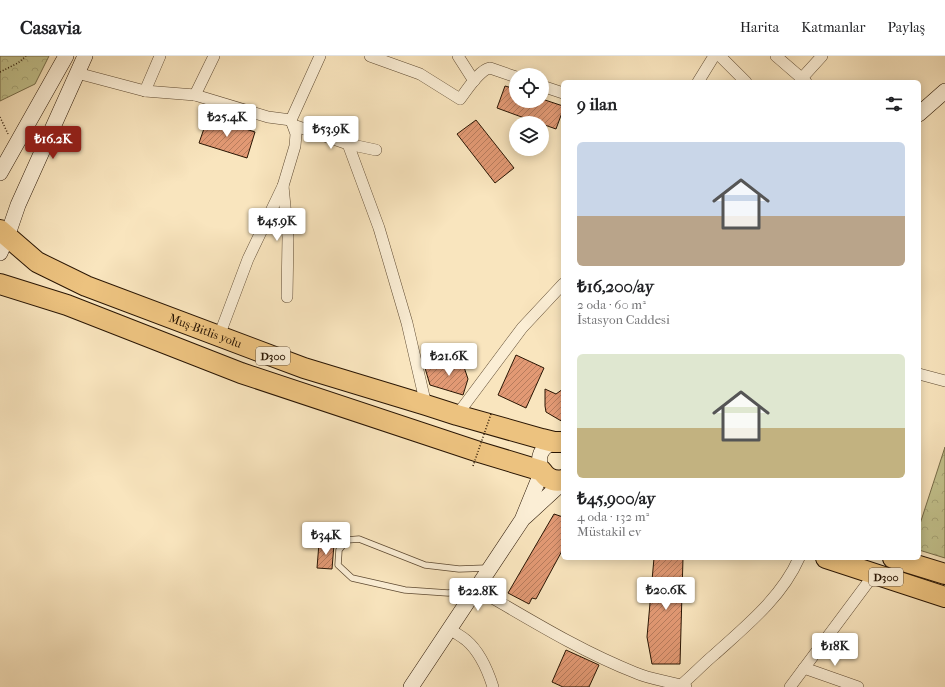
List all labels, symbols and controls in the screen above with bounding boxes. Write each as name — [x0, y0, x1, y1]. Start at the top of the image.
text: Casavia — [20, 17, 81, 39]
text: Harita — [740, 19, 779, 36]
text: Katmanlar — [801, 19, 866, 36]
text: Paylaş — [888, 19, 925, 36]
map controls — [509, 68, 549, 156]
button: locate — [509, 68, 549, 108]
icon: filters — [883, 93, 905, 115]
text: 9 ilan — [577, 94, 617, 114]
pin: ₺25.4K — [194, 104, 260, 138]
text: ₺25.4K — [207, 109, 247, 124]
pin: ₺53.9K — [298, 116, 364, 150]
button: layers — [509, 116, 549, 156]
text: ₺53.9K — [313, 121, 349, 136]
pin: ₺16.2K — [20, 126, 86, 160]
text: ₺16.2K — [34, 131, 72, 146]
icon: home — [705, 168, 777, 240]
pin: ₺45.9K — [244, 208, 310, 242]
text: ₺45.9K — [258, 213, 296, 228]
text: ₺16,200/ay — [577, 276, 654, 296]
text: 2 oda · 60 m² — [577, 297, 646, 312]
street label: Muş-Bitlis yolu — [167, 311, 244, 351]
text: İstasyon Caddesi — [577, 312, 670, 327]
pin: ₺21.6K — [416, 343, 482, 377]
road number: D300 — [256, 347, 290, 365]
text: ₺21.6K — [430, 348, 468, 363]
icon: home — [705, 380, 777, 452]
text: ₺45,900/ay — [577, 488, 655, 508]
text: 4 oda · 132 m² — [577, 509, 649, 524]
pin: ₺34K — [302, 522, 350, 556]
text: Müstakil ev — [577, 524, 641, 539]
text: ₺34K — [311, 527, 341, 542]
road number: D300 — [869, 568, 903, 586]
pin: ₺20.6K — [633, 577, 699, 611]
pin: ₺22.8K — [445, 578, 511, 612]
text: ₺20.6K — [646, 582, 686, 597]
text: ₺22.8K — [458, 583, 498, 598]
pin: ₺18K — [811, 633, 859, 667]
text: ₺18K — [821, 638, 849, 653]

